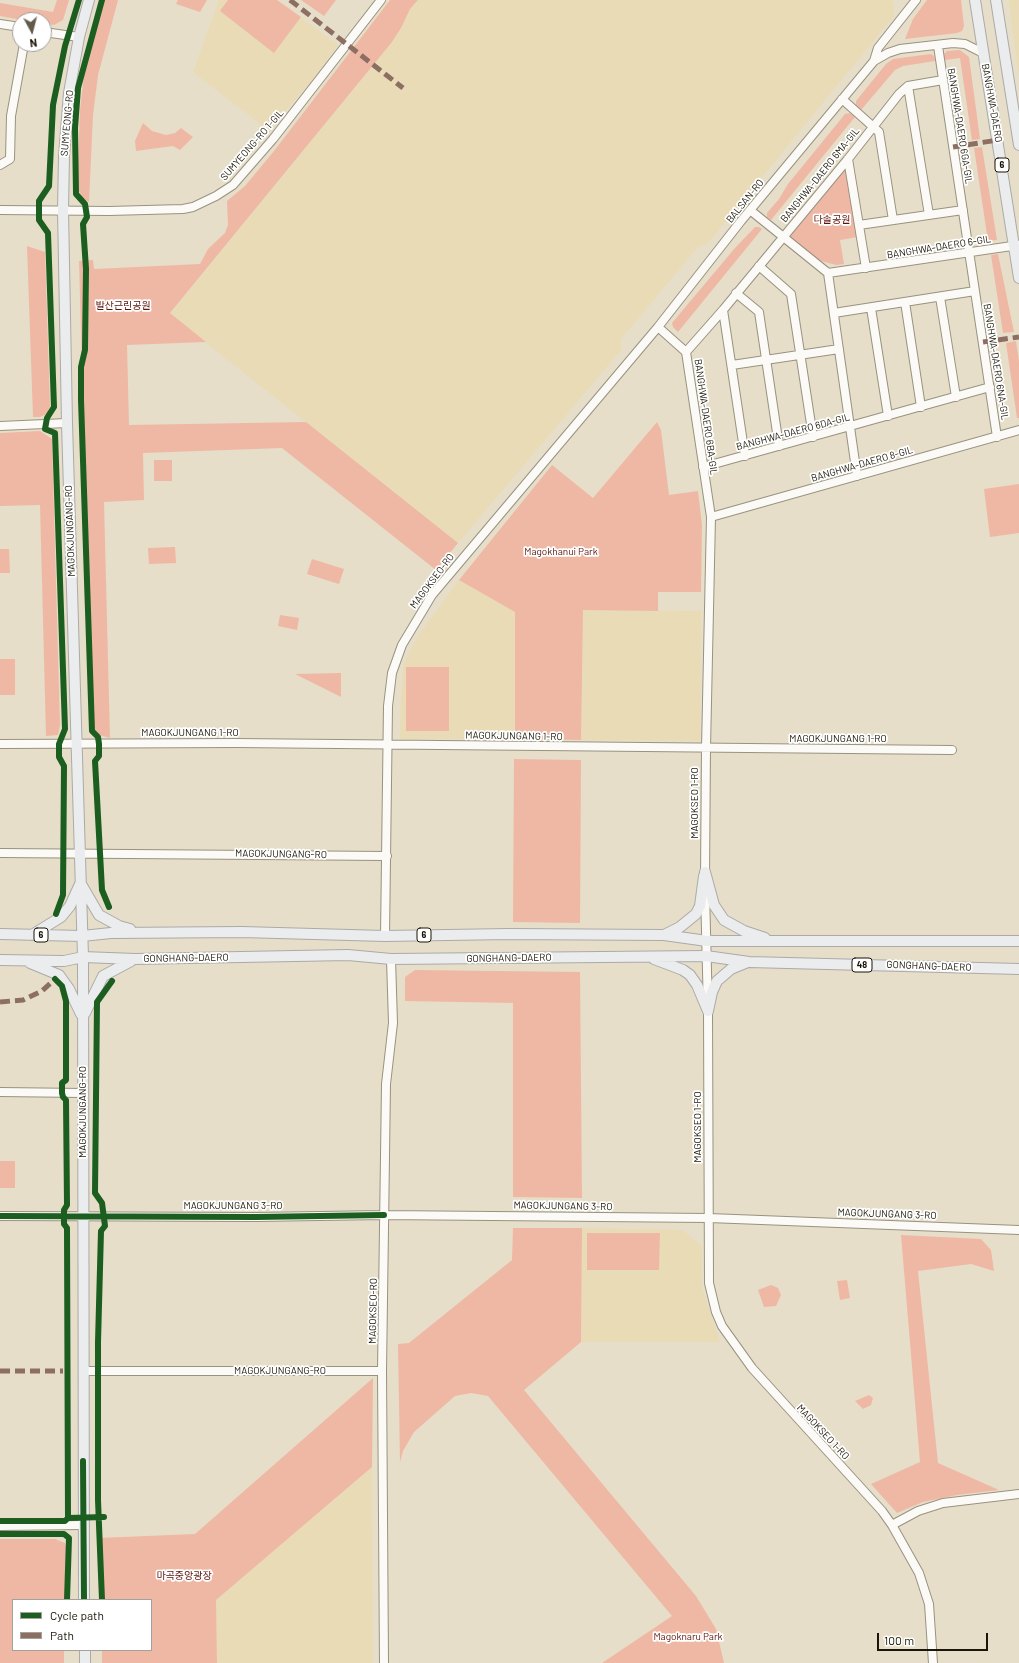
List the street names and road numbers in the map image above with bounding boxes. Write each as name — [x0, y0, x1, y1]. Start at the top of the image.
street label: BANGHWA-DAERO — [979, 63, 1005, 143]
street label: BANGHWA-DAERO 6GA-GIL — [945, 67, 975, 185]
street label: SUMYEONG-RO — [58, 89, 76, 157]
street label: SUMYEONG-RO 1-GIL — [218, 107, 286, 183]
street label: BANGHWA-DAERO 6MA-GIL — [778, 125, 862, 225]
road number: 6 — [995, 158, 1009, 172]
street label: BALSAN-RO — [724, 177, 766, 225]
street label: BANGHWA-DAERO 6-GIL — [886, 233, 992, 261]
street label: BANGHWA-DAERO 6NA-GIL — [981, 303, 1011, 421]
street label: BANGHWA-DAERO 6BA-GIL — [692, 358, 720, 476]
street label: BANGHWA-DAERO 6DA-GIL — [735, 411, 851, 453]
street label: BANGHWA-DAERO 8-GIL — [810, 444, 914, 484]
street label: MAGOKJUNGANG-RO — [62, 485, 78, 577]
street label: MAGOKSEO-RO — [407, 551, 457, 611]
street label: MAGOKJUNGANG 1-RO — [141, 727, 239, 739]
street label: MAGOKJUNGANG 1-RO — [465, 729, 563, 743]
street label: MAGOKJUNGANG 1-RO — [789, 733, 887, 745]
street label: MAGOKSEO 1-RO — [689, 767, 701, 839]
street label: MAGOKJUNGANG-RO — [235, 847, 327, 861]
road number: 6 — [34, 928, 48, 942]
road number: 6 — [417, 928, 431, 942]
street label: GONGHANG-DAERO — [143, 951, 229, 965]
street label: GONGHANG-DAERO — [466, 951, 552, 965]
road number: 48 — [852, 958, 872, 972]
street label: GONGHANG-DAERO — [886, 959, 972, 973]
street label: MAGOKJUNGANG-RO — [77, 1066, 89, 1158]
street label: MAGOKSEO 1-RO — [692, 1091, 704, 1163]
street label: MAGOKJUNGANG 3-RO — [513, 1199, 613, 1213]
street label: MAGOKJUNGANG 3-RO — [184, 1200, 282, 1212]
street label: MAGOKJUNGANG 3-RO — [837, 1206, 937, 1222]
street label: MAGOKSEO-RO — [366, 1278, 380, 1344]
street label: MAGOKJUNGANG-RO — [234, 1365, 326, 1377]
street label: MAGOKSEO 1-RO — [794, 1402, 852, 1462]

